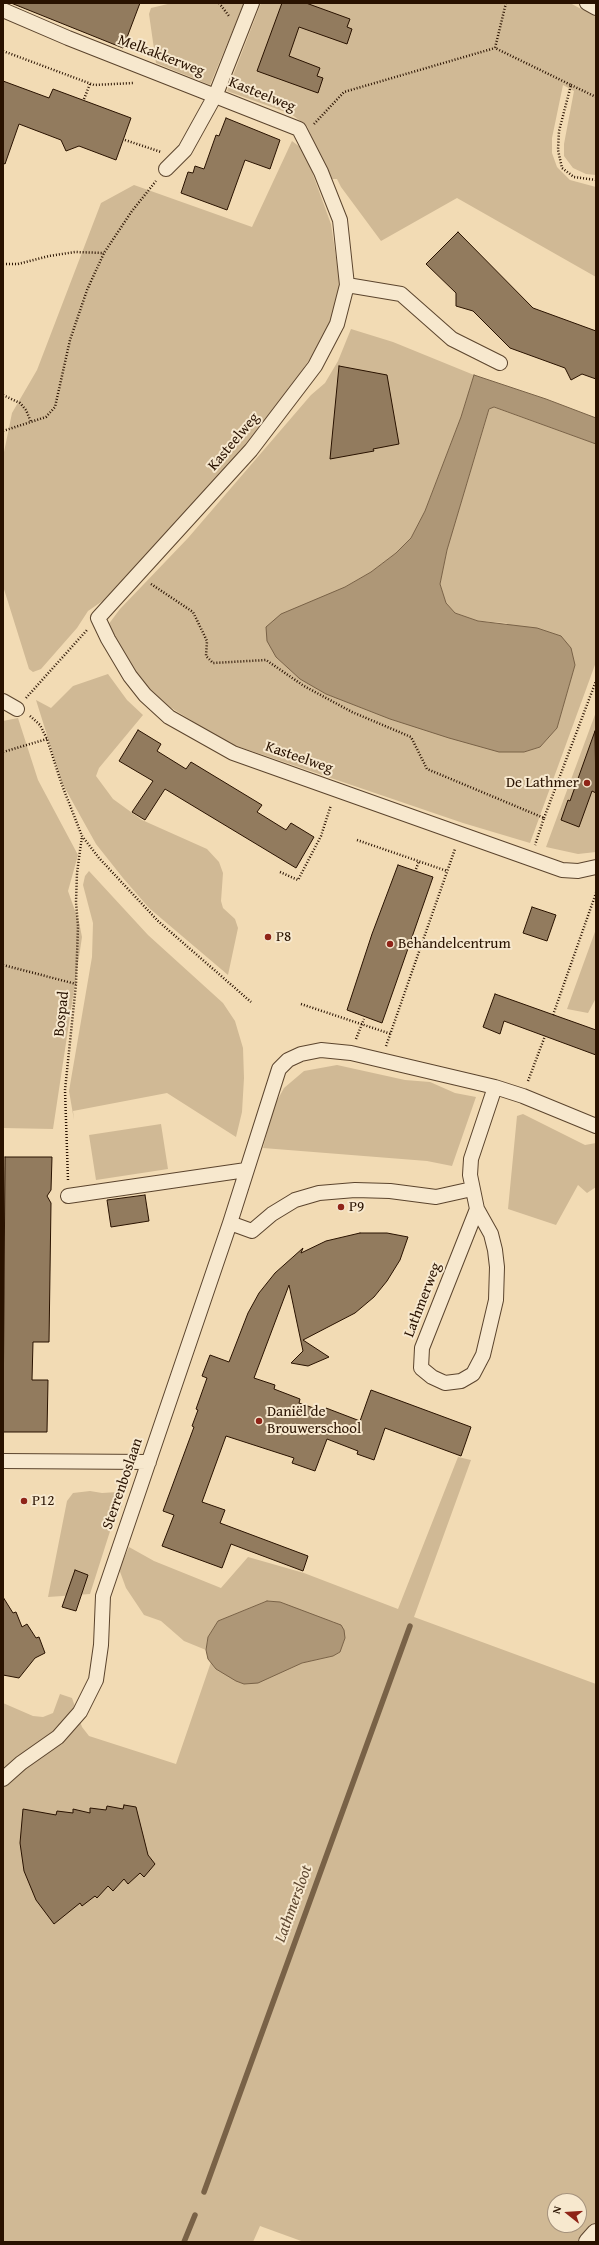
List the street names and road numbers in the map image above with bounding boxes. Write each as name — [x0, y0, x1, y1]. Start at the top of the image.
street label: Melkakkerweg — [115, 31, 207, 81]
street label: Kasteelweg — [226, 73, 298, 117]
street label: Kasteelweg — [204, 409, 264, 475]
street label: Kasteelweg — [263, 738, 335, 778]
street label: Bospad — [51, 991, 73, 1037]
street label: Lathmerweg — [401, 1260, 445, 1340]
street label: Sterrenboslaan — [99, 1436, 147, 1532]

